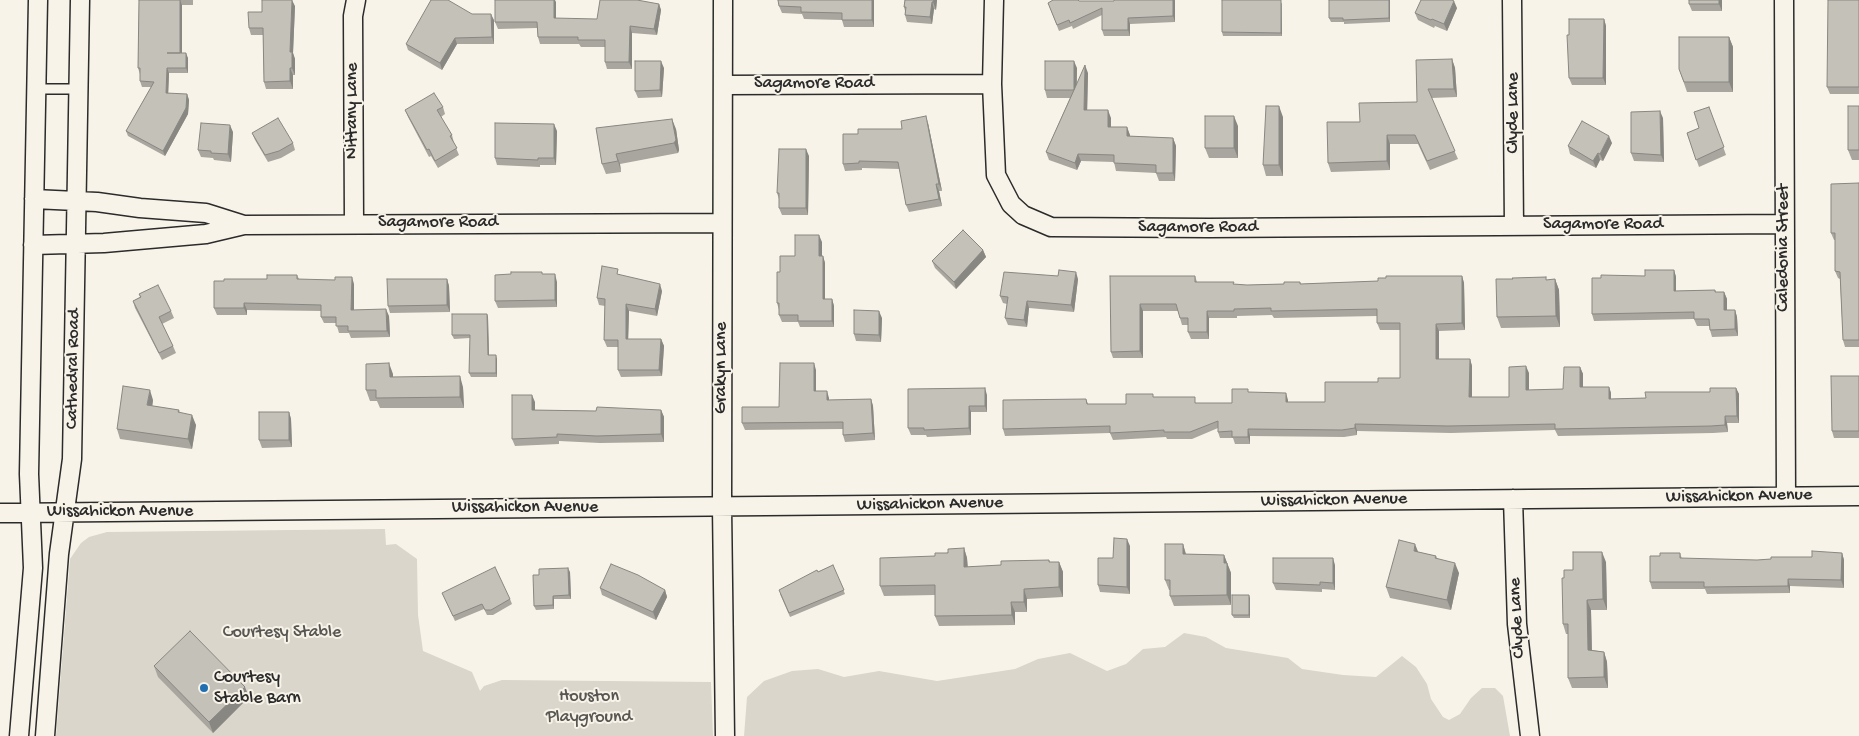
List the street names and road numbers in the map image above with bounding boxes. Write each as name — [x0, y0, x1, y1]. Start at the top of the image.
street label: Nittany Lane — [342, 63, 364, 159]
street label: Clyde Lane — [1503, 72, 1525, 154]
street label: Sagamore Road — [754, 73, 874, 95]
street label: Caledonia Street — [1773, 184, 1795, 312]
street label: Sagamore Road — [378, 212, 498, 234]
street label: Sagamore Road — [1543, 214, 1663, 236]
street label: Sagamore Road — [1138, 217, 1258, 239]
street label: Cathedral Road — [62, 309, 86, 429]
street label: Grakyn Lane — [711, 322, 733, 414]
street label: Wissahickon Avenue — [1666, 485, 1812, 509]
street label: Wissahickon Avenue — [1261, 489, 1407, 513]
street label: Wissahickon Avenue — [857, 493, 1003, 517]
street label: Wissahickon Avenue — [452, 497, 598, 519]
street label: Wissahickon Avenue — [47, 501, 193, 523]
street label: Clyde Lane — [1505, 577, 1531, 659]

